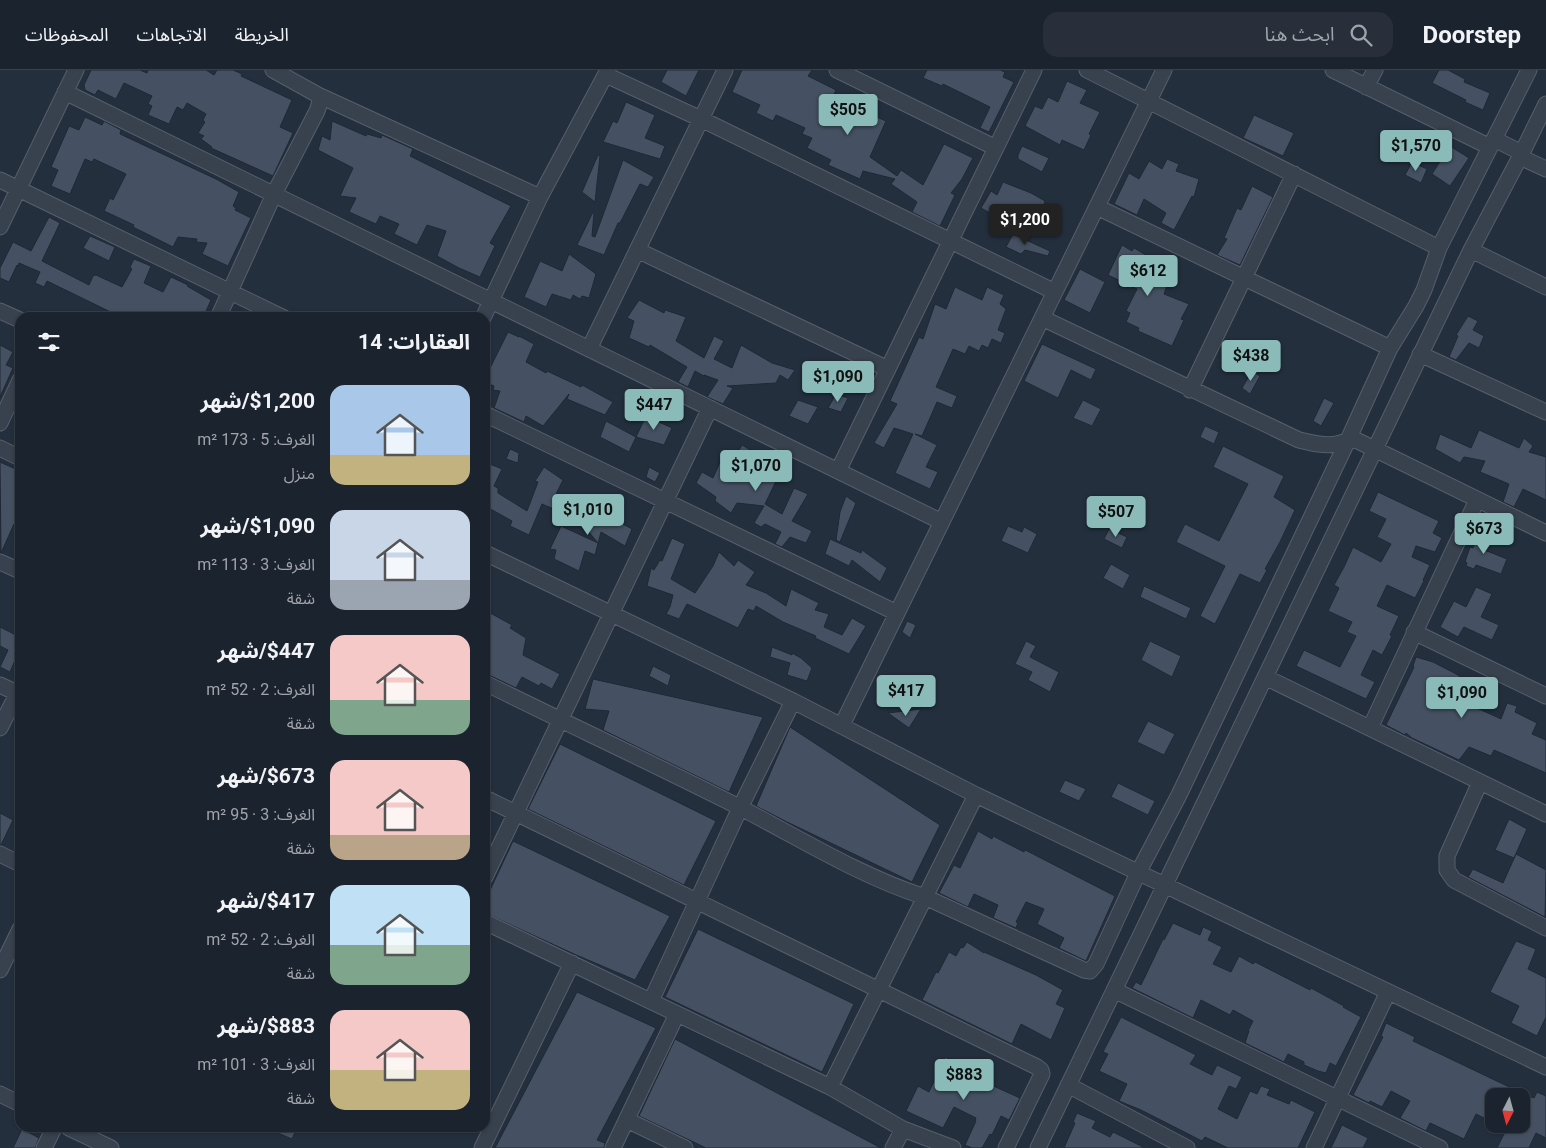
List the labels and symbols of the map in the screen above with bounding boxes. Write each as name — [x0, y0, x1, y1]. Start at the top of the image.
pin: $505 — [818, 93, 878, 136]
pin: $1,570 — [1375, 129, 1457, 172]
pin: $1,200 — [984, 204, 1066, 246]
pin: $612 — [1118, 254, 1178, 297]
pin: $438 — [1221, 340, 1281, 382]
pin: $1,090 — [797, 360, 879, 403]
pin: $447 — [624, 388, 684, 431]
pin: $1,070 — [715, 450, 797, 492]
pin: $1,010 — [547, 494, 629, 536]
pin: $507 — [1086, 496, 1146, 538]
pin: $673 — [1454, 512, 1514, 555]
pin: $417 — [876, 674, 936, 717]
pin: $1,090 — [1421, 676, 1503, 719]
pin: $883 — [934, 1058, 994, 1101]
north arrow — [1485, 1088, 1530, 1132]

